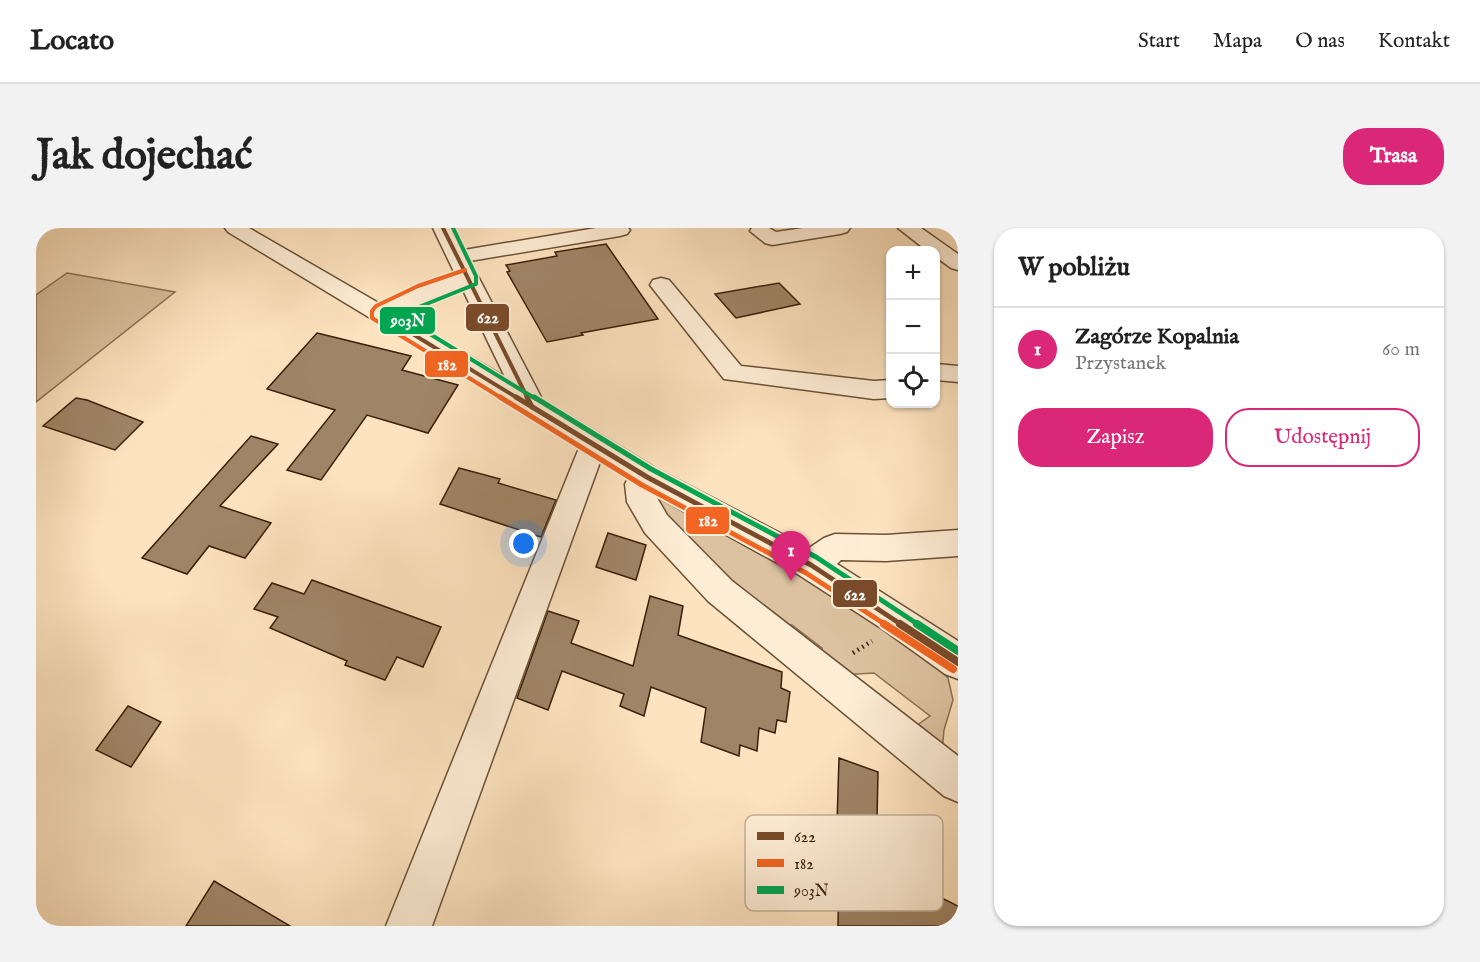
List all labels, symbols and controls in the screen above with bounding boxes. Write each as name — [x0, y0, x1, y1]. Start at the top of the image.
text: Locato — [30, 24, 114, 59]
text: Start — [1138, 28, 1180, 55]
text: Mapa — [1213, 28, 1262, 55]
text: O nas — [1295, 28, 1345, 55]
text: Kontakt — [1378, 28, 1450, 55]
button: Trasa — [1343, 128, 1444, 185]
text: Jak dojechać — [36, 130, 253, 183]
map controls — [886, 246, 940, 408]
button: + — [886, 246, 940, 300]
text: W pobliżu — [1018, 251, 1130, 284]
button: − — [886, 300, 940, 354]
line badge: 622 — [465, 303, 510, 332]
line badge: 903N — [379, 306, 436, 335]
text: 622 — [477, 309, 499, 329]
text: 903N — [390, 312, 425, 332]
text: Zagórze Kopalnia — [1075, 323, 1239, 351]
text: 1 — [1034, 337, 1041, 362]
text: 60 m — [1382, 337, 1420, 362]
line badge: 182 — [424, 350, 469, 378]
text: Przystanek — [1075, 351, 1166, 376]
button: locate — [886, 354, 940, 408]
text: 182 — [437, 356, 457, 376]
button: Zapisz — [1018, 408, 1213, 467]
button: Udostępnij — [1225, 408, 1420, 467]
line badge: 182 — [685, 506, 730, 535]
text: 182 — [698, 512, 718, 532]
your location — [509, 529, 538, 558]
pin: 1 — [772, 532, 810, 581]
line badge: 622 — [832, 579, 878, 608]
text: 622 — [844, 586, 866, 606]
legend — [745, 815, 943, 911]
text: 622 — [794, 828, 816, 848]
text: 182 — [794, 855, 814, 875]
text: 903N — [793, 882, 829, 902]

